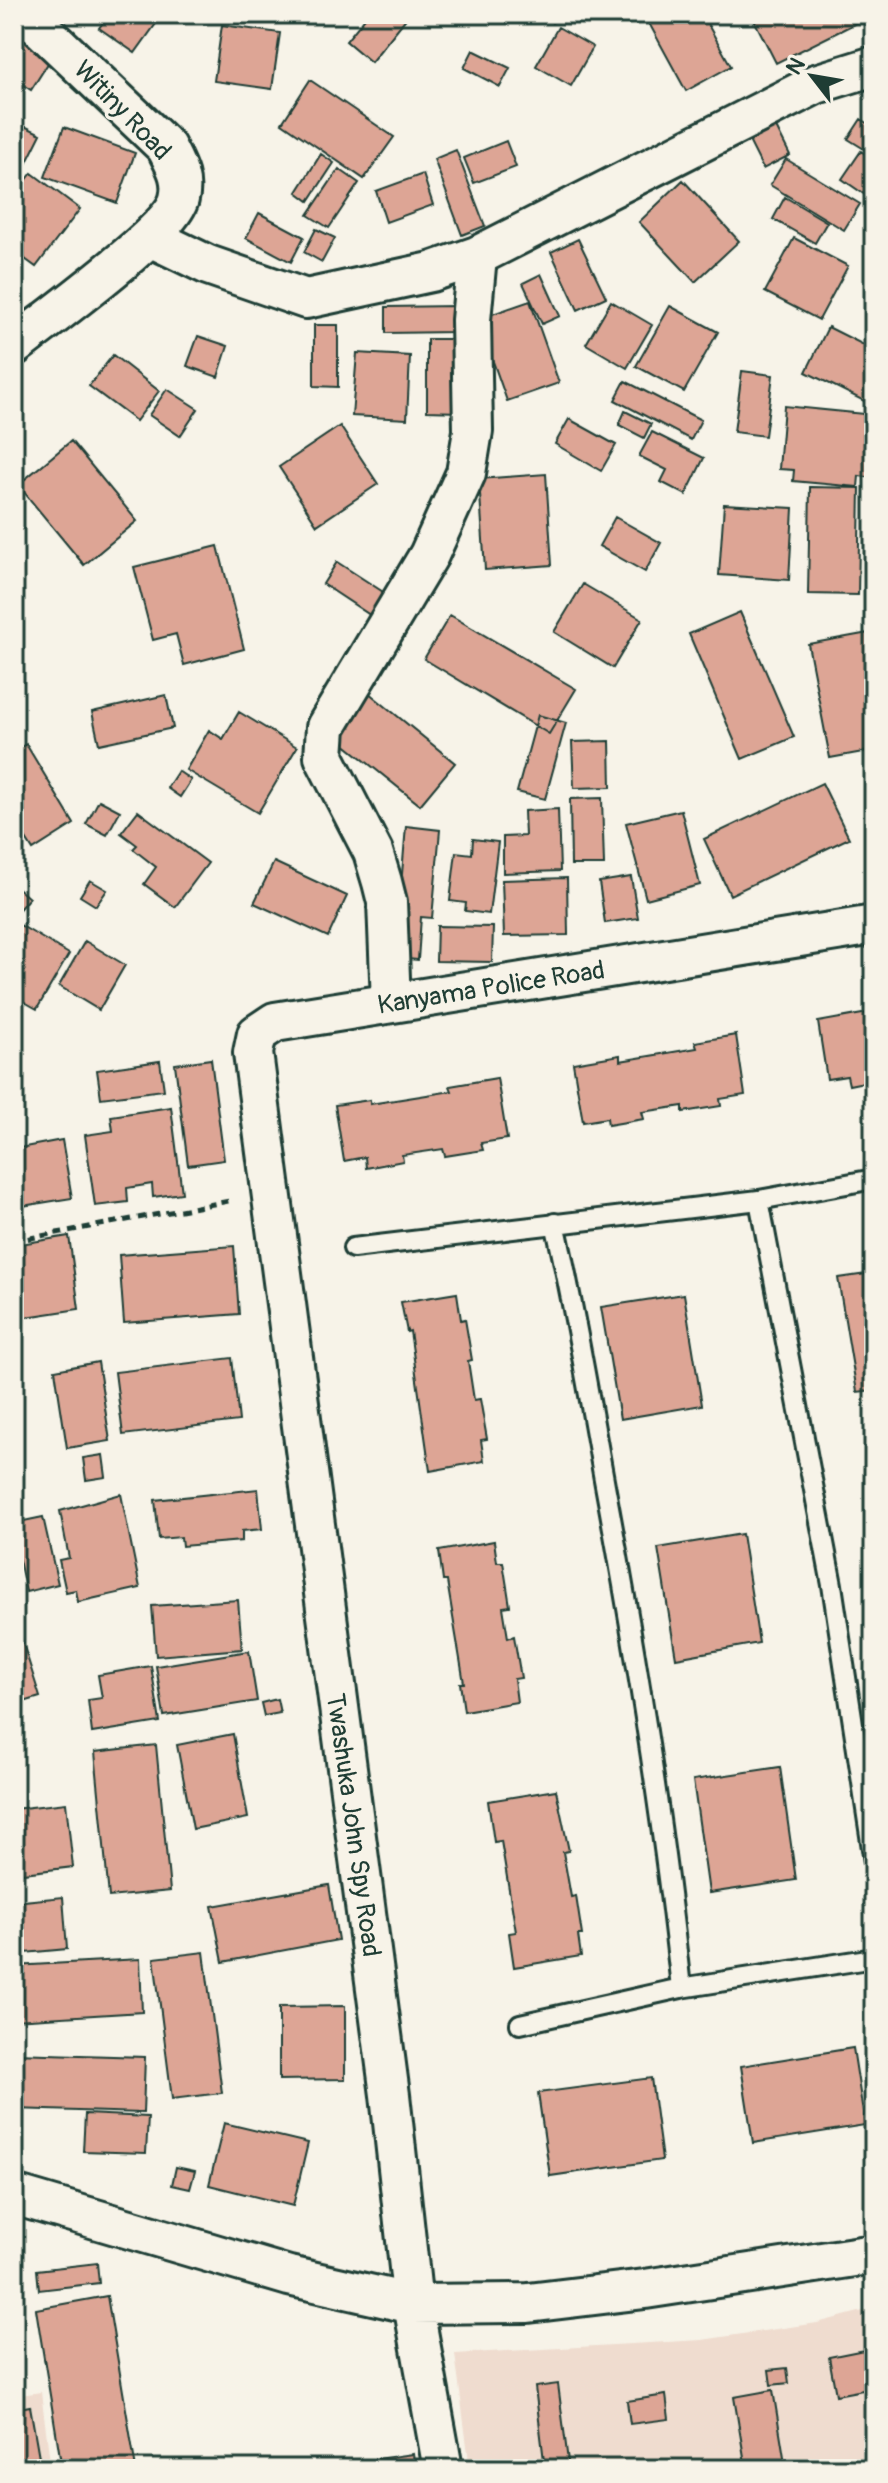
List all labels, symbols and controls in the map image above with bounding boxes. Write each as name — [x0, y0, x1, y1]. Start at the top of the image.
north arrow — [772, 36, 852, 116]
text: N — [780, 53, 812, 80]
street label: Witiny Road — [67, 54, 178, 167]
street label: Kanyama Police Road — [375, 954, 607, 1022]
street label: Twashuka John Spy Road — [319, 1691, 387, 1959]

